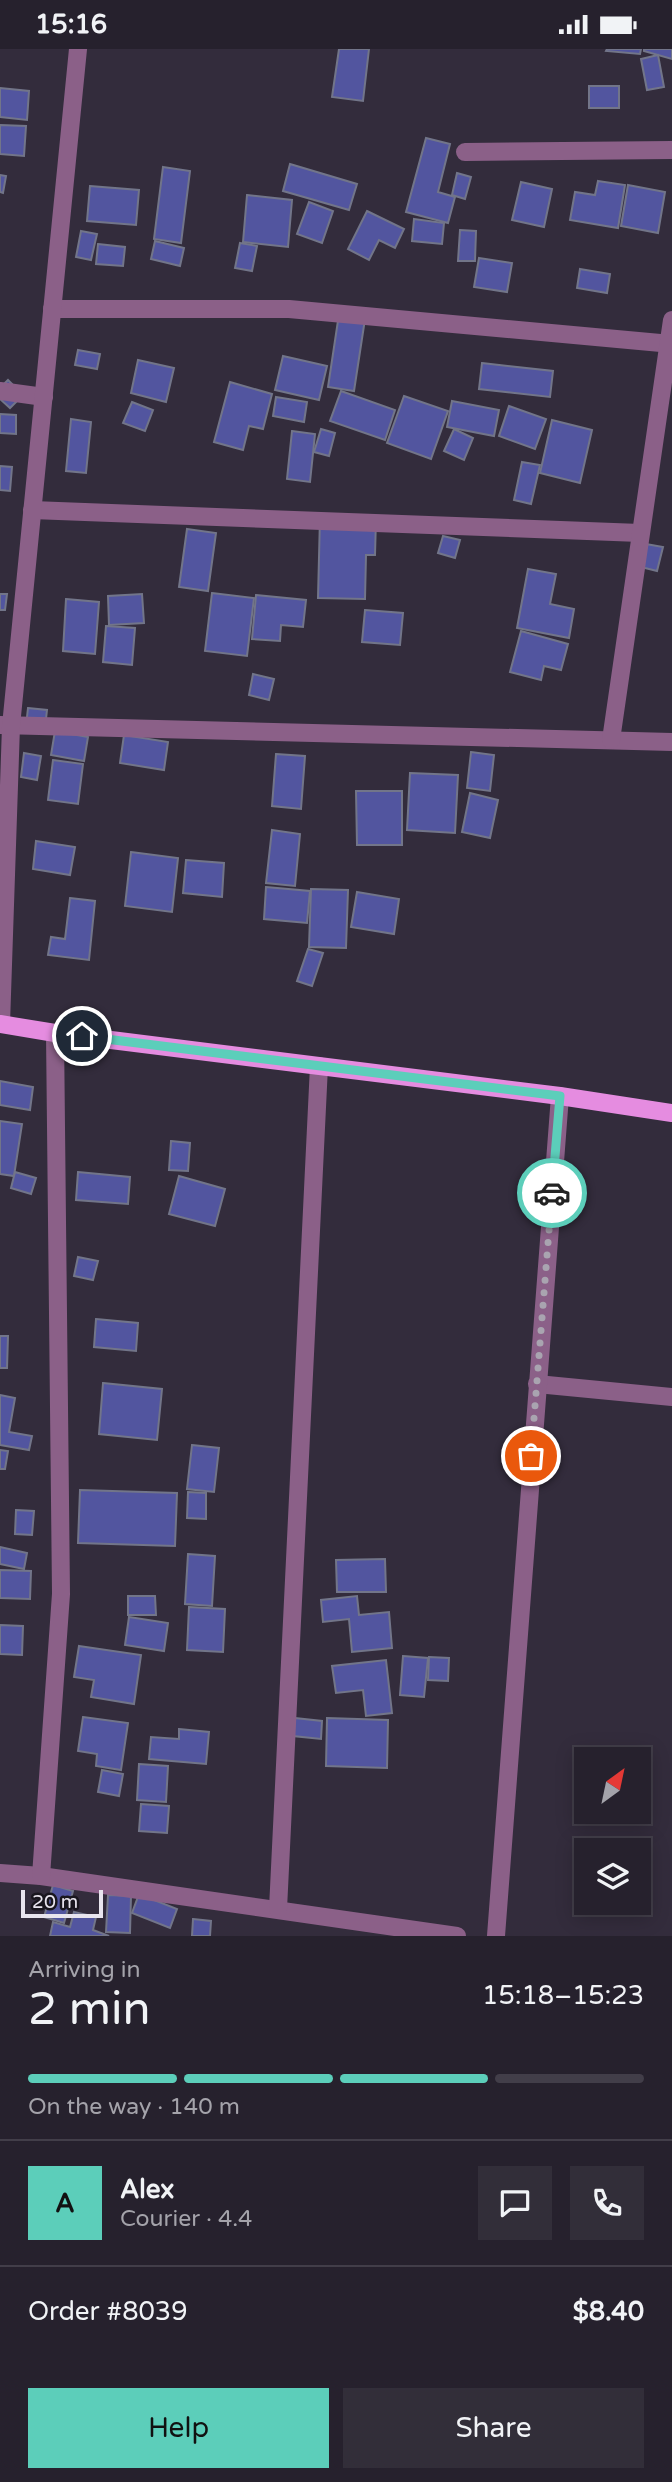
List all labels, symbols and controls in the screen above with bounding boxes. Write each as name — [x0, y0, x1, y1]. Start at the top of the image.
text: 15:16 — [35, 9, 107, 40]
pin — [52, 1006, 112, 1066]
icon: home — [63, 1017, 101, 1055]
courier — [517, 1158, 587, 1228]
icon: car — [533, 1174, 571, 1212]
pin — [501, 1426, 561, 1486]
icon: bag — [512, 1437, 550, 1475]
north arrow — [574, 1747, 651, 1823]
map controls — [574, 1747, 651, 1915]
button: layers — [574, 1838, 651, 1915]
scale bar — [21, 1887, 103, 1919]
text: 20 m — [32, 1891, 78, 1913]
text: Arriving in — [28, 1956, 141, 1984]
text: 15:18–15:23 — [482, 1980, 644, 2011]
text: 2 min — [28, 1982, 151, 2037]
text: On the way · 140 m — [28, 2093, 240, 2121]
button: chat — [478, 2166, 552, 2240]
button: phone — [570, 2166, 644, 2240]
text: Alex — [120, 2174, 174, 2205]
text: A — [55, 2188, 75, 2219]
text: Courier · 4.4 — [120, 2205, 252, 2233]
text: Order #8039 — [28, 2296, 188, 2327]
text: $8.40 — [573, 2296, 644, 2327]
button: Help — [28, 2388, 329, 2468]
button: Share — [343, 2388, 644, 2468]

